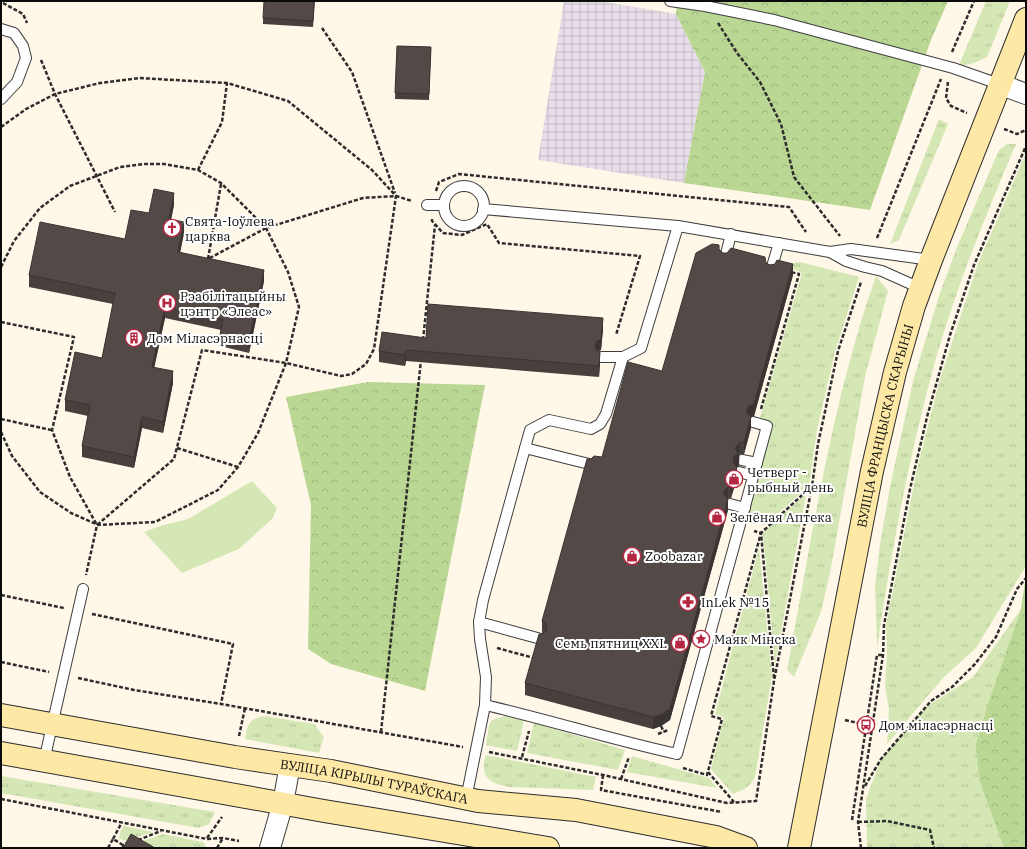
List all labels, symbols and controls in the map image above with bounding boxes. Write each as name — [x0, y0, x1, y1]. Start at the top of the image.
place label: Свята-Іоўлева царква — [185, 213, 275, 245]
church icon: Свята-Іоўлева царква — [162, 218, 182, 238]
place label: Рэабілітацыйны цэнтр «Элеас» — [180, 288, 286, 320]
hospital icon: Рэабілітацыйны цэнтр «Элеас» — [157, 293, 177, 313]
street label: ВУЛІЦА ФРАНЦЫСКА СКАРЫНЫ — [853, 322, 917, 529]
building icon: Дом Міласэрнасці — [124, 328, 144, 348]
place label: Дом Міласэрнасці — [147, 330, 263, 347]
place label: Четверг - рыбный день — [747, 464, 834, 496]
shop icon: Четверг - рыбный день — [724, 469, 744, 489]
shop icon: Зелёная Аптека — [707, 507, 727, 527]
place label: Зелёная Аптека — [730, 509, 832, 526]
shop icon: Zoobazar — [622, 546, 642, 566]
place label: Zoobazar — [645, 548, 703, 565]
pharmacy icon: InLek №15 — [678, 592, 698, 612]
place label: InLek №15 — [701, 594, 769, 611]
place icon: Маяк Мінска — [691, 629, 711, 649]
place label: Маяк Мінска — [714, 631, 796, 648]
shop icon: Семь пятниц XXL — [670, 633, 690, 653]
place label: Семь пятниц XXL — [555, 635, 667, 652]
bus stop icon: Дом міласэрнасці — [856, 715, 876, 735]
place label: Дом міласэрнасці — [879, 717, 993, 734]
street label: ВУЛІЦА КІРЫЛЫ ТУРАЎСКАГА — [279, 756, 470, 808]

